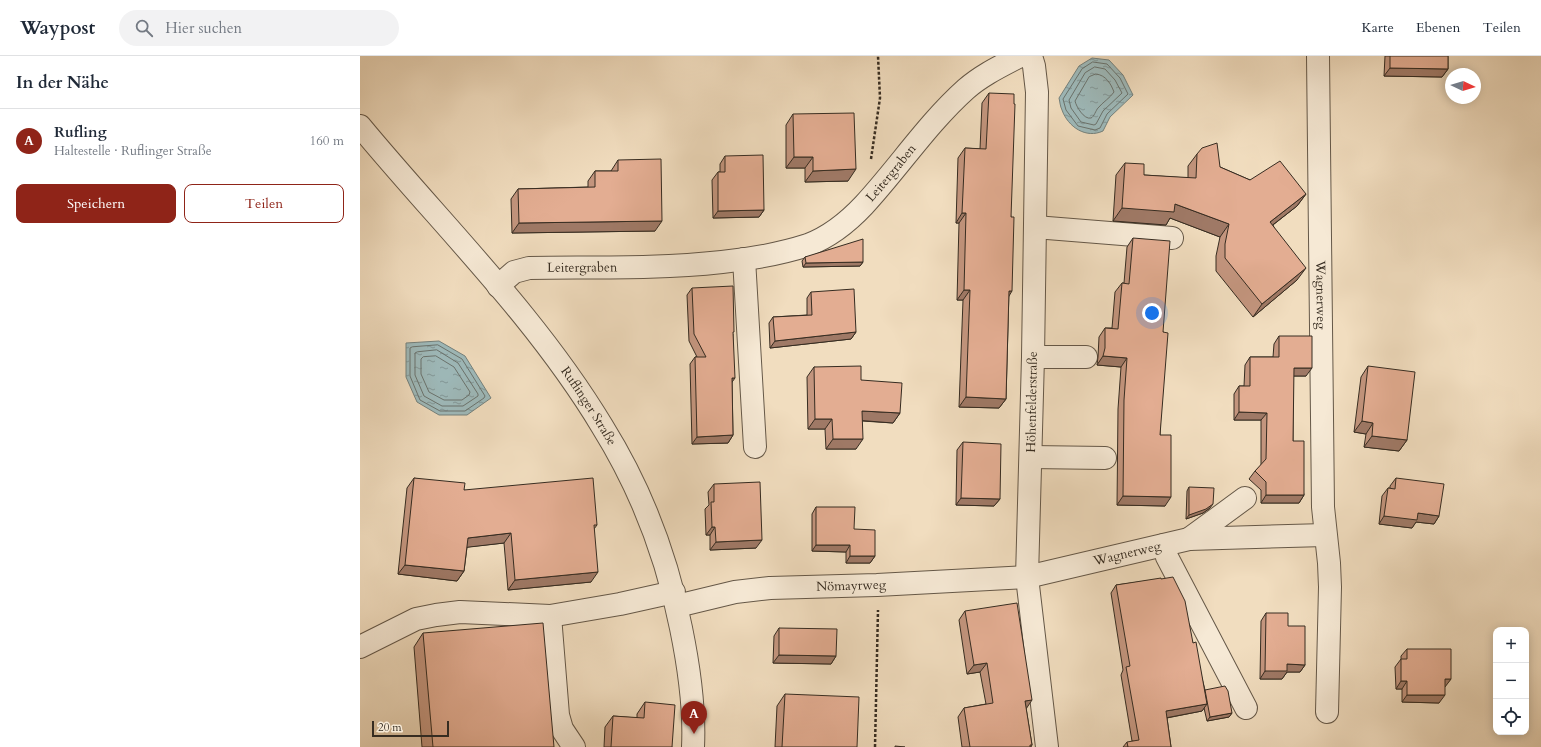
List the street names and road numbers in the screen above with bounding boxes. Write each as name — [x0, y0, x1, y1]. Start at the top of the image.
street label: Leitergraben — [862, 140, 921, 206]
street label: Leitergraben — [547, 258, 618, 277]
street label: Wagnerweg — [1311, 259, 1330, 330]
street label: Höhenfelderstraße — [1022, 351, 1042, 453]
street label: Ruflinger Straße — [556, 363, 621, 449]
street label: Wagnerweg — [1091, 537, 1163, 570]
street label: Nömayrweg — [816, 575, 887, 596]

